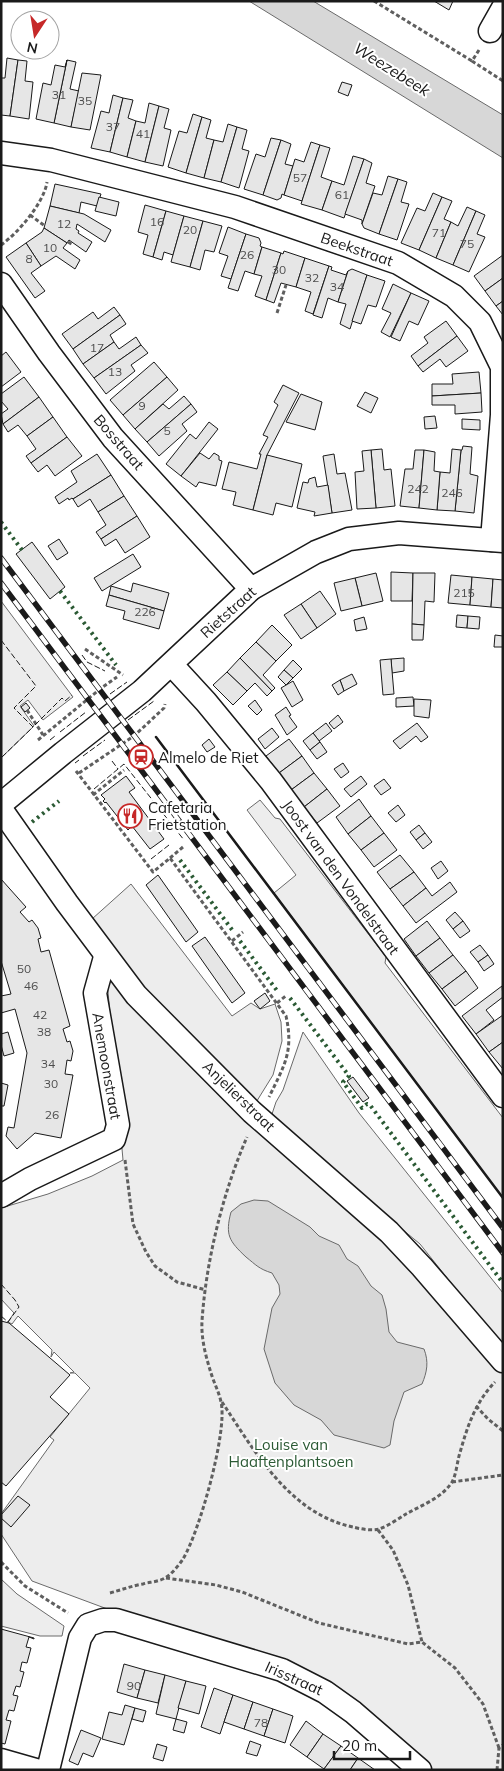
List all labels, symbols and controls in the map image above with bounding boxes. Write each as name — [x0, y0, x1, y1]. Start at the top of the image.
north arrow — [10, 10, 60, 60]
text: N — [25, 38, 39, 58]
water label: Weezebeek — [350, 38, 435, 101]
house number: 31 — [52, 87, 66, 102]
house number: 35 — [78, 93, 92, 108]
house number: 37 — [106, 119, 120, 134]
house number: 41 — [136, 126, 150, 141]
house number: 57 — [293, 170, 307, 185]
house number: 61 — [335, 187, 349, 202]
house number: 16 — [150, 214, 164, 229]
house number: 12 — [57, 216, 71, 231]
house number: 20 — [183, 222, 197, 237]
house number: 71 — [432, 225, 446, 240]
street label: Beekstraat — [318, 228, 396, 270]
house number: 75 — [460, 236, 474, 251]
house number: 10 — [43, 240, 57, 255]
house number: 26 — [240, 247, 254, 262]
house number: 8 — [25, 251, 33, 266]
house number: 30 — [272, 262, 286, 277]
house number: 32 — [305, 270, 319, 285]
house number: 34 — [330, 279, 344, 294]
house number: 17 — [90, 340, 104, 355]
house number: 13 — [108, 364, 122, 379]
house number: 9 — [138, 398, 146, 413]
street label: Bosstraat — [90, 410, 148, 474]
house number: 5 — [163, 423, 171, 438]
house number: 242 — [407, 481, 429, 496]
house number: 246 — [441, 485, 463, 500]
street label: Rietstraat — [196, 582, 260, 642]
house number: 215 — [453, 585, 475, 600]
house number: 226 — [134, 604, 156, 619]
station icon: Almelo de Riet — [128, 744, 154, 770]
place label: Almelo de Riet — [158, 748, 258, 767]
street label: Joost van den Vondelstraat — [278, 796, 404, 958]
place label: Cafetaria Frietstation — [148, 798, 227, 834]
restaurant icon: Cafetaria Frietstation — [117, 803, 143, 829]
house number: 50 — [17, 961, 31, 976]
house number: 46 — [24, 978, 38, 993]
house number: 42 — [33, 1007, 47, 1022]
street label: Anemoonstraat — [88, 1011, 126, 1121]
house number: 38 — [37, 1024, 51, 1039]
house number: 34 — [41, 1056, 55, 1071]
street label: Anjelierstraat — [199, 1057, 279, 1135]
house number: 30 — [44, 1076, 58, 1091]
house number: 26 — [45, 1107, 59, 1122]
park label: Louise van Haaftenplantsoen — [229, 1435, 353, 1471]
street label: Irisstraat — [262, 1657, 326, 1699]
house number: 90 — [127, 1678, 141, 1693]
house number: 78 — [254, 1715, 268, 1730]
scale bar — [334, 1728, 410, 1760]
text: 20 m — [342, 1736, 377, 1755]

